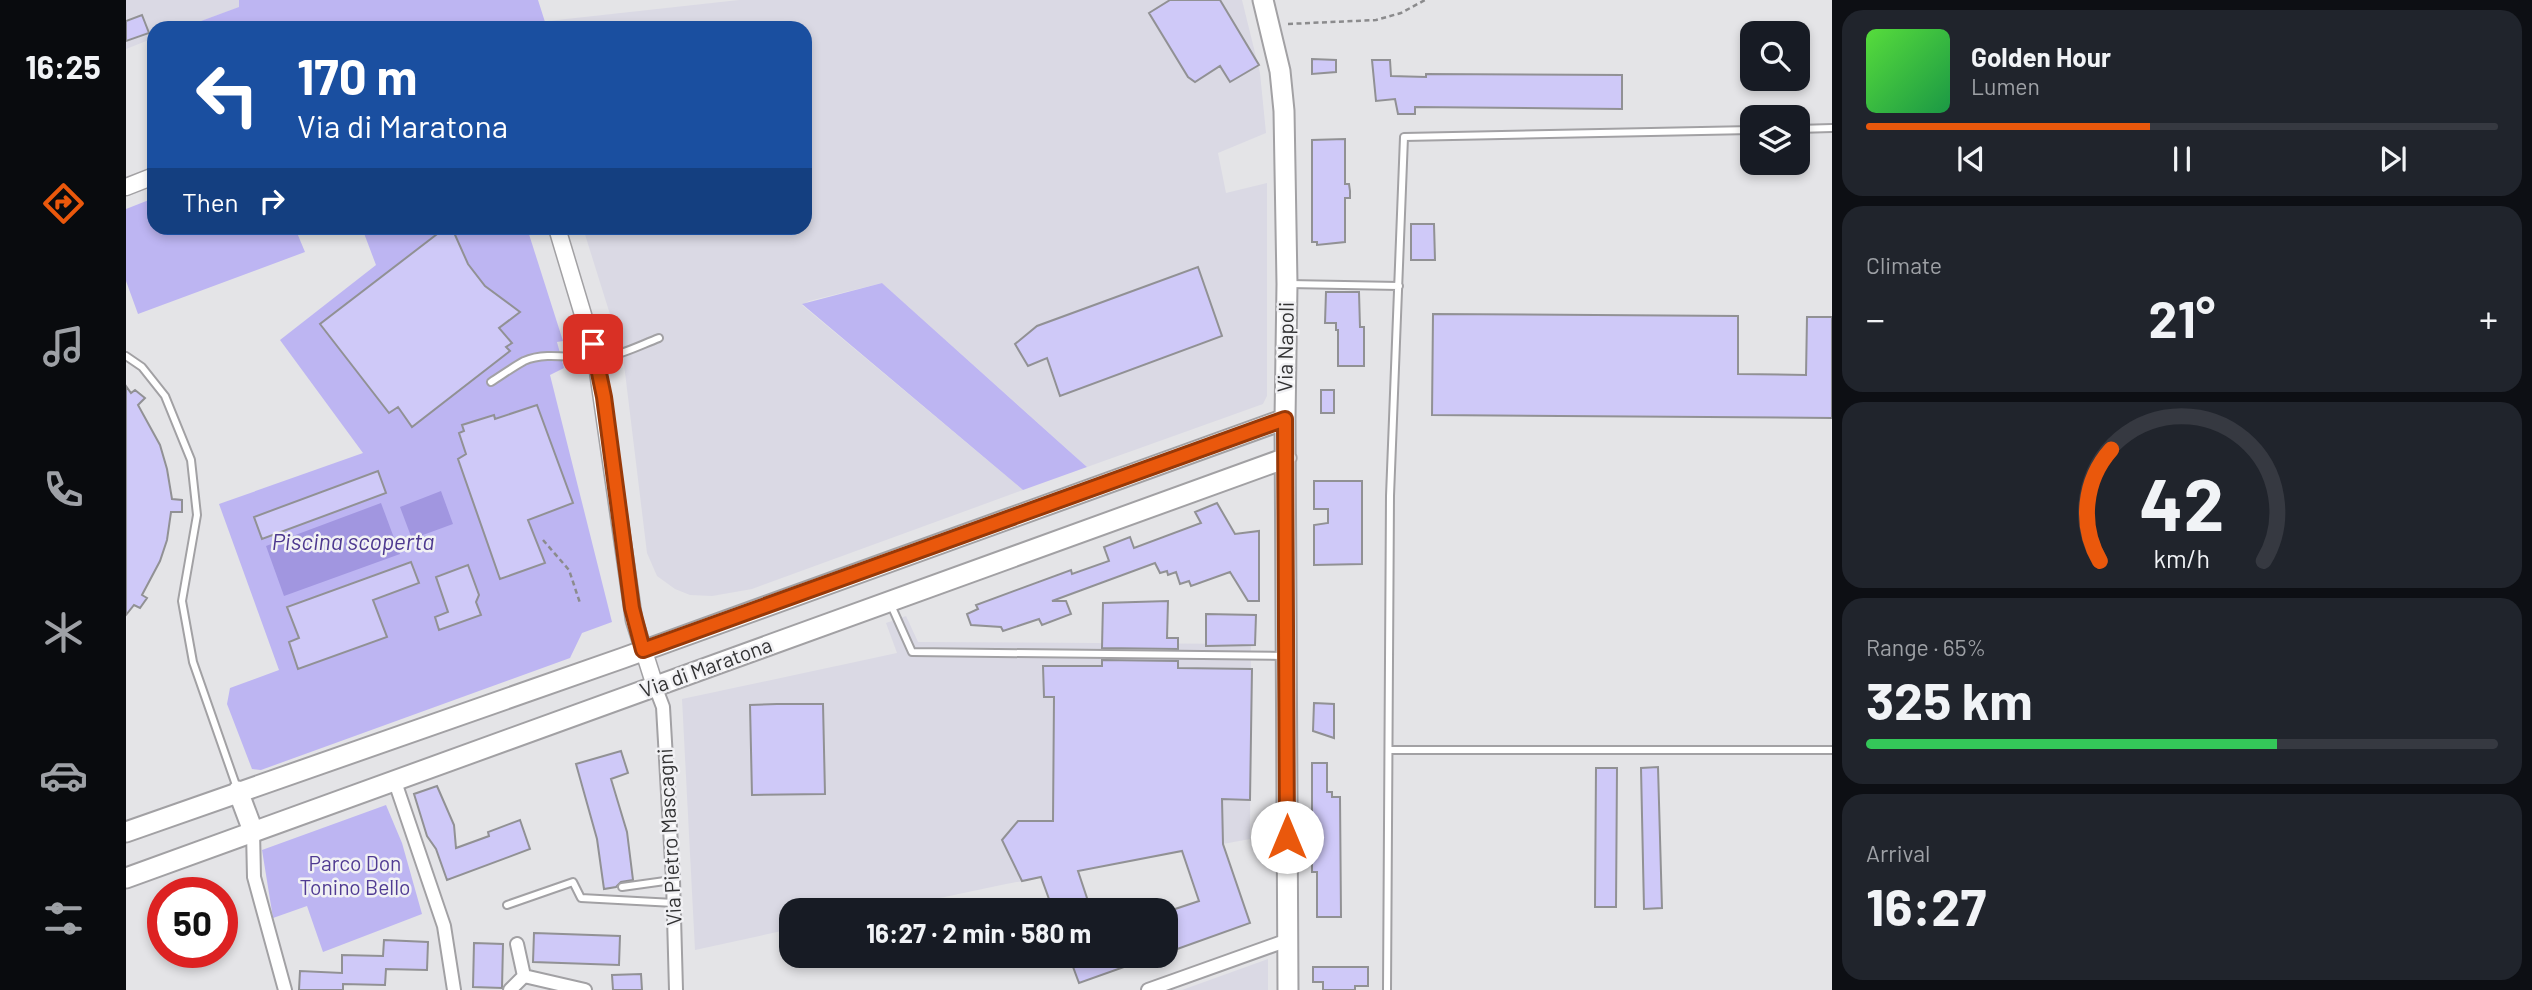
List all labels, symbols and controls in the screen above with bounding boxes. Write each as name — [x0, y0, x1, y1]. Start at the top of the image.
map controls — [1740, 21, 1810, 175]
button: search — [1740, 21, 1810, 91]
text: Golden Hour — [1971, 41, 2111, 72]
text: 170 m — [297, 46, 417, 105]
text: 16:25 — [25, 47, 101, 85]
icon: left — [182, 49, 273, 140]
text: Lumen — [1971, 72, 2040, 100]
button: layers — [1740, 105, 1810, 175]
text: Via di Maratona — [297, 106, 508, 144]
icon: previous — [1952, 140, 1990, 178]
icon: pause — [2163, 140, 2201, 178]
icon: next — [2374, 140, 2412, 178]
icon: directions — [39, 179, 88, 228]
icon: right — [253, 182, 291, 220]
text: Then — [182, 186, 239, 217]
text: Climate — [1866, 251, 1942, 279]
text: 21° — [2149, 286, 2215, 348]
text: − — [1866, 295, 1885, 341]
text: + — [2479, 295, 2498, 341]
street label: Via Napoli — [1271, 301, 1298, 393]
pin — [563, 314, 623, 374]
icon: music — [39, 322, 88, 371]
icon: arrive — [574, 325, 612, 363]
text: 42 — [2140, 458, 2224, 546]
icon: phone — [39, 465, 88, 514]
water label: Piscina scoperta — [272, 527, 434, 555]
text: km/h — [2154, 543, 2210, 573]
icon: climate — [39, 608, 88, 657]
street label: Via di Maratona — [636, 631, 775, 702]
text: Range · 65% — [1866, 633, 1986, 661]
text: 325 km — [1866, 668, 2033, 730]
street label: Via Pietro Mascagni — [651, 748, 686, 926]
icon: car — [39, 751, 88, 800]
position arrow — [1250, 800, 1324, 874]
text: Arrival — [1866, 839, 1930, 867]
park label: Parco Don Tonino Bello — [300, 850, 410, 899]
text: 16:27 — [1866, 874, 1986, 936]
speed limit sign: 50 — [147, 877, 238, 968]
icon: filters — [39, 894, 88, 943]
text: 16:27 · 2 min · 580 m — [866, 917, 1091, 948]

